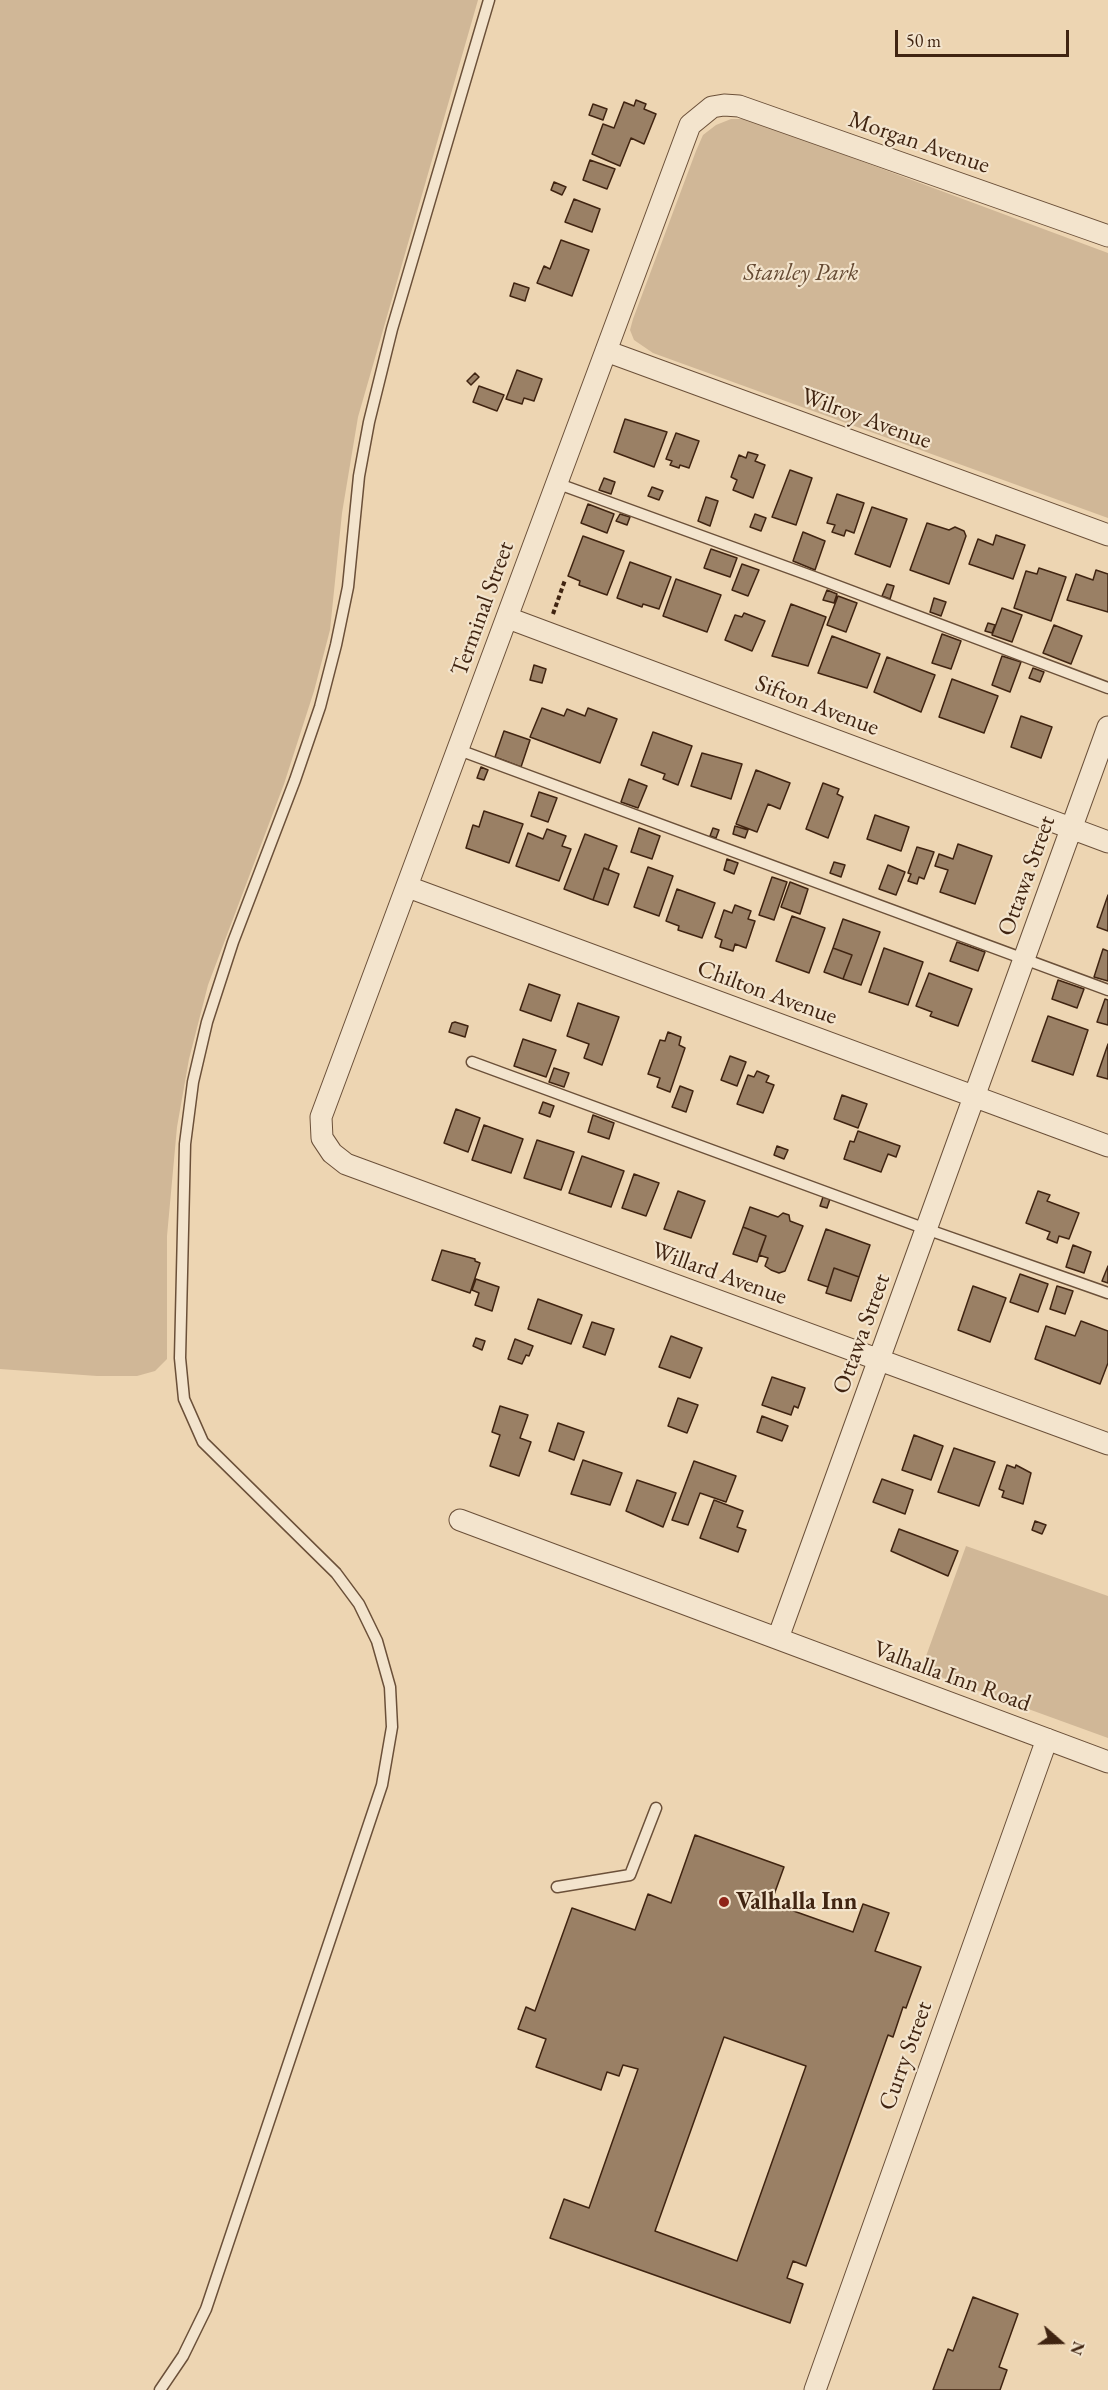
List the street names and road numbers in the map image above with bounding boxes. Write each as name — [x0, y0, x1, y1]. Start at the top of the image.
street label: Morgan Avenue — [845, 105, 993, 181]
street label: Wilroy Avenue — [797, 382, 935, 456]
street label: Terminal Street — [445, 538, 521, 680]
street label: Sifton Avenue — [751, 669, 883, 743]
street label: Ottawa Street — [992, 812, 1062, 940]
street label: Chilton Avenue — [693, 954, 841, 1032]
street label: Willard Avenue — [647, 1236, 791, 1312]
street label: Ottawa Street — [827, 1270, 897, 1398]
street label: Valhalla Inn Road — [869, 1635, 1035, 1719]
street label: Curry Street — [873, 1998, 939, 2114]

